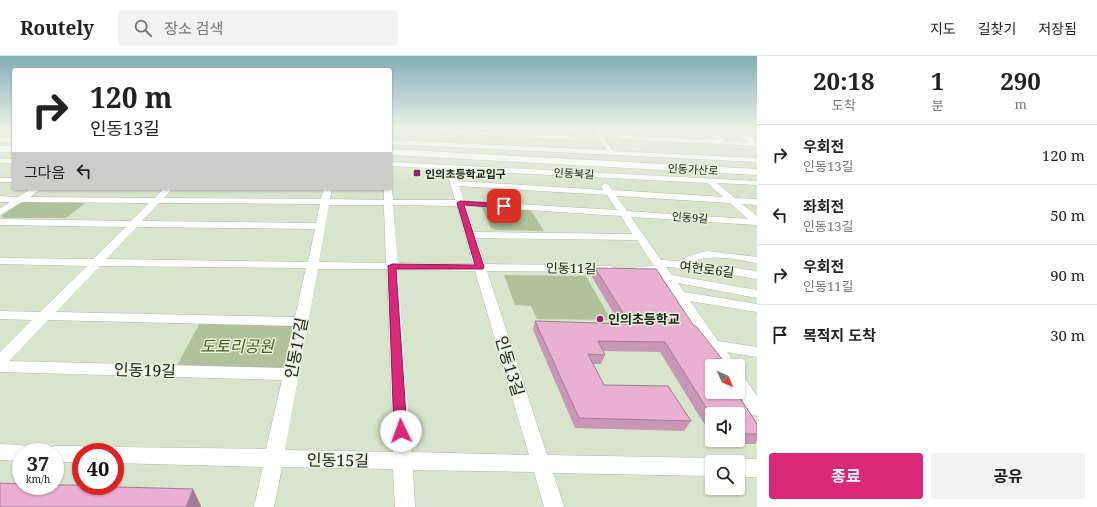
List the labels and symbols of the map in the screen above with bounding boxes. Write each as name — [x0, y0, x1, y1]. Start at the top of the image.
street label: 인동가산로 — [667, 160, 719, 178]
street label: 인동북길 — [553, 164, 595, 182]
place label: 인의초등학교입구 — [425, 166, 506, 181]
marker: 인의초등학교입구 — [412, 168, 422, 178]
pin — [487, 189, 521, 223]
street label: 인동9길 — [671, 208, 709, 226]
street label: 여헌로6길 — [679, 257, 735, 281]
street label: 인동11길 — [546, 259, 596, 277]
place label: 인의초등학교 — [608, 310, 680, 328]
marker: 인의초등학교 — [595, 314, 605, 324]
street label: 인동17길 — [279, 315, 313, 381]
street label: 인동13길 — [490, 333, 530, 399]
park label: 도토리공원 — [200, 335, 275, 357]
street label: 인동19길 — [114, 358, 176, 382]
north arrow — [705, 359, 745, 399]
position arrow — [380, 410, 422, 452]
speed limit sign: 40 — [72, 443, 124, 495]
street label: 인동15길 — [307, 448, 369, 472]

